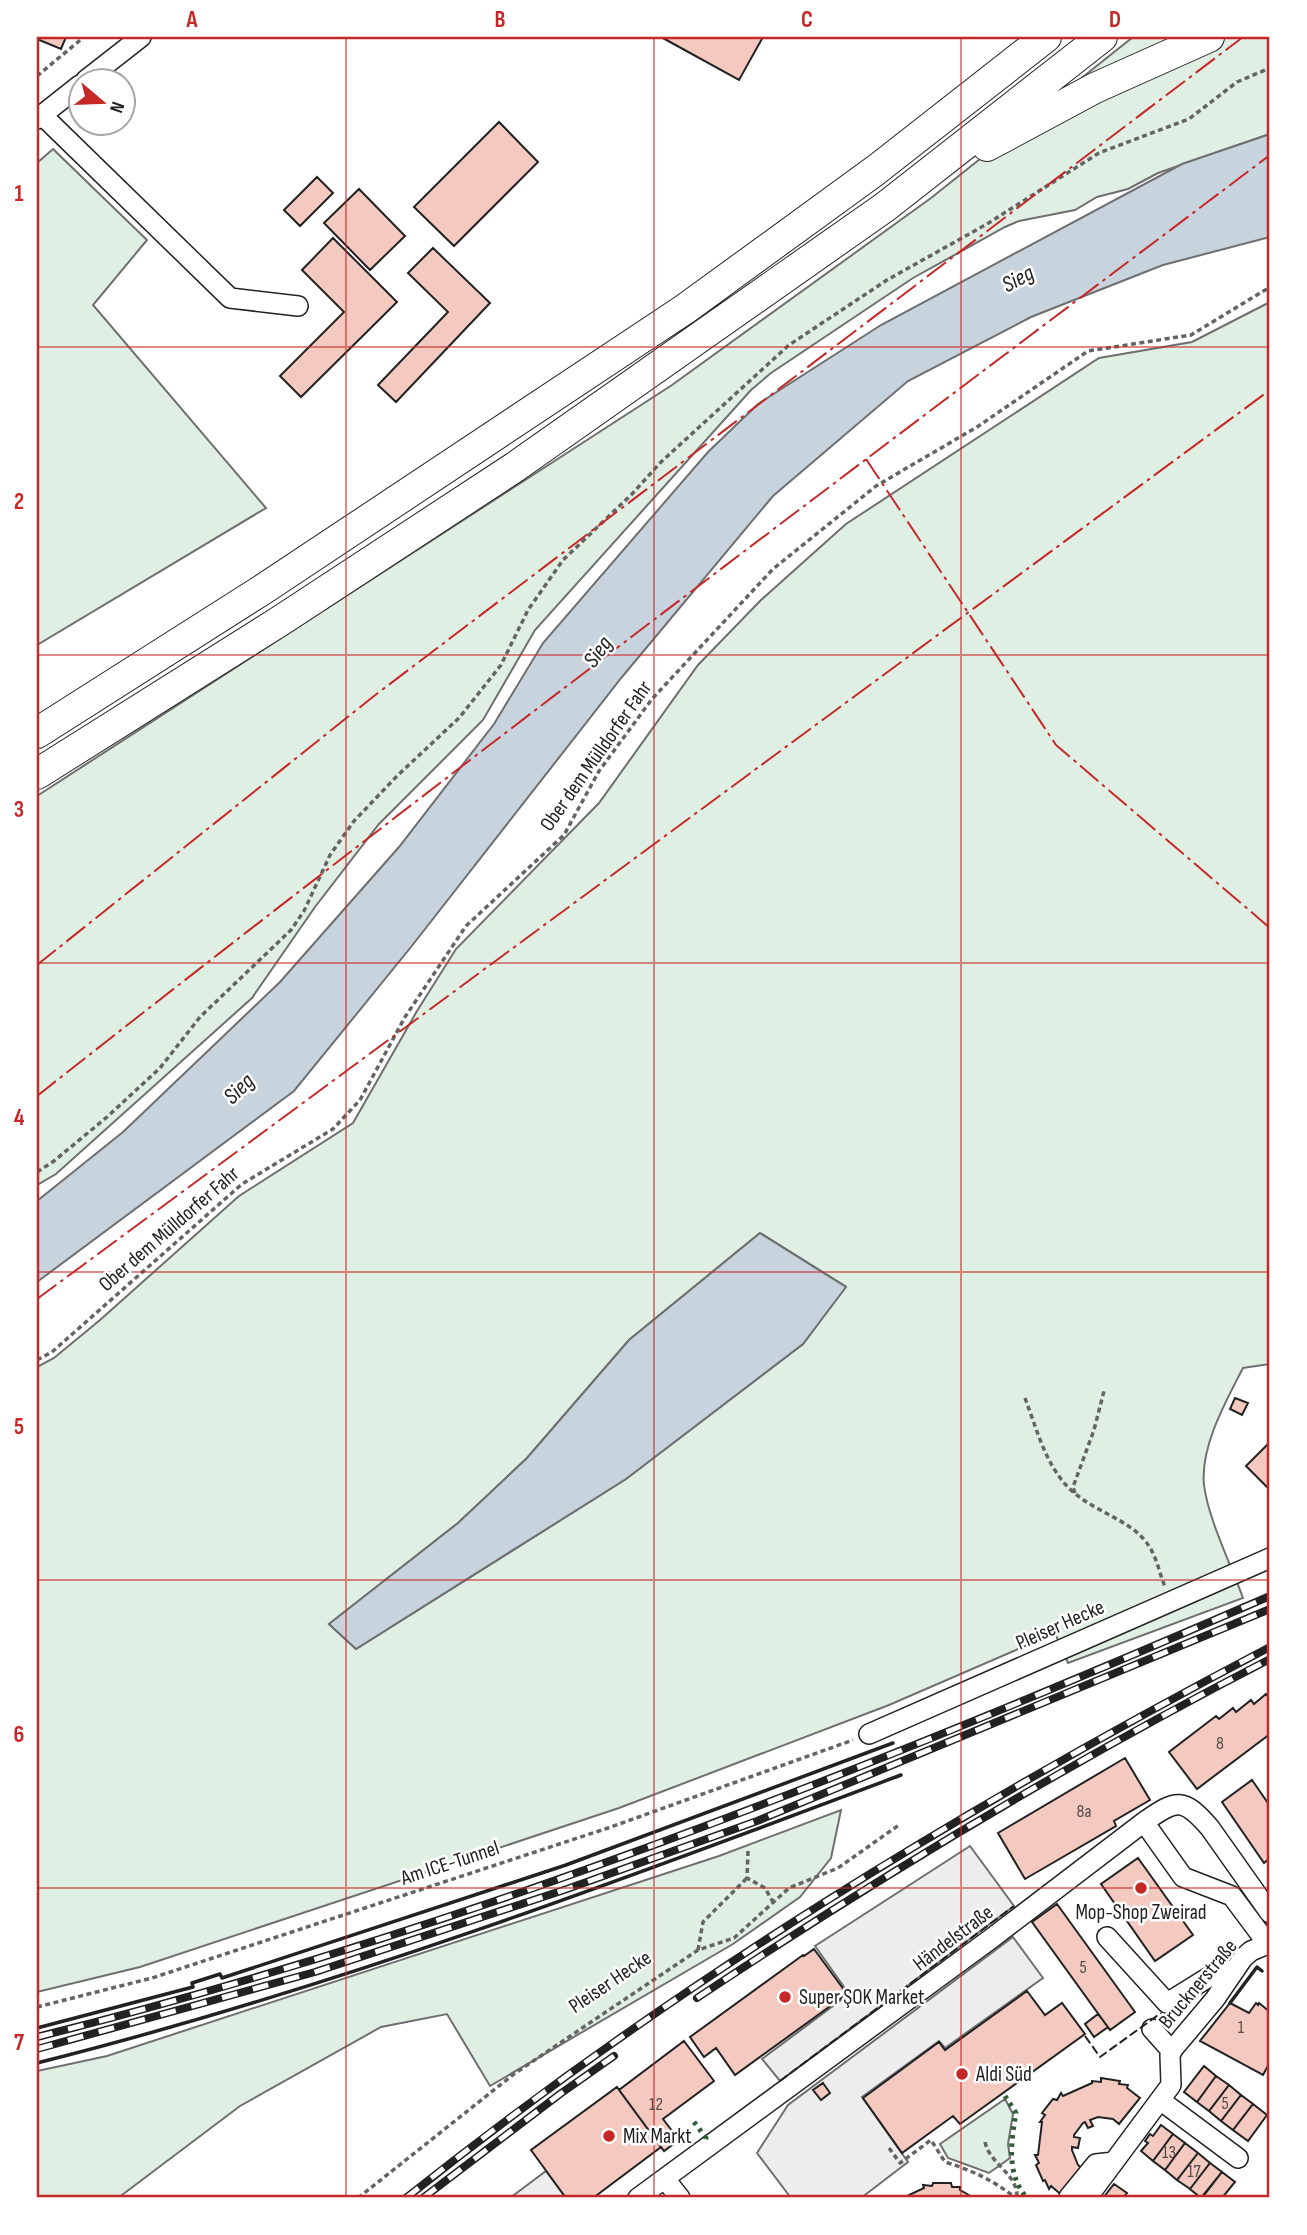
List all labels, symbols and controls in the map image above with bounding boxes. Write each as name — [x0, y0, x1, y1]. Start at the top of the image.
text: A — [186, 6, 199, 34]
text: B — [495, 6, 506, 34]
text: C — [801, 6, 813, 34]
text: D — [1109, 6, 1121, 34]
north arrow — [66, 66, 136, 136]
text: N — [104, 99, 129, 116]
text: 1 — [14, 180, 24, 208]
water label: Sieg — [997, 259, 1039, 299]
text: 2 — [14, 488, 24, 516]
water label: Sieg — [577, 630, 619, 673]
street label: Ober dem Mülldorfer Fahr — [535, 676, 657, 836]
text: 3 — [14, 796, 24, 824]
water label: Sieg — [218, 1067, 261, 1110]
text: 4 — [14, 1104, 25, 1132]
street label: Ober dem Mülldorfer Fahr — [94, 1161, 244, 1297]
text: 5 — [14, 1413, 24, 1441]
street label: Pleiser Hecke — [1012, 1594, 1108, 1656]
text: 6 — [14, 1721, 24, 1749]
house number: 8 — [1216, 1733, 1224, 1754]
house number: 8a — [1077, 1801, 1091, 1822]
street label: Am ICE-Tunnel — [397, 1835, 502, 1891]
marker: Mop-Shop Zweirad — [1133, 1880, 1149, 1896]
street label: Händelstraße — [908, 1900, 998, 1976]
place label: Mop-Shop Zweirad — [1075, 1900, 1207, 1925]
street label: Brucknerstraße — [1153, 1934, 1243, 2034]
street label: Pleiser Hecke — [564, 1945, 656, 2019]
house number: 5 — [1079, 1957, 1087, 1978]
place label: Super ŞOK Market — [799, 1985, 925, 2010]
marker: Super ŞOK Market — [777, 1989, 793, 2005]
house number: 1 — [1238, 2017, 1245, 2038]
text: 7 — [14, 2029, 24, 2057]
place label: Aldi Süd — [975, 2062, 1032, 2087]
marker: Aldi Süd — [954, 2066, 970, 2082]
house number: 5 — [1221, 2093, 1229, 2114]
house number: 12 — [649, 2094, 663, 2115]
place label: Mix Markt — [623, 2124, 692, 2149]
marker: Mix Markt — [601, 2128, 617, 2144]
house number: 13 — [1162, 2142, 1176, 2163]
house number: 17 — [1187, 2161, 1202, 2182]

